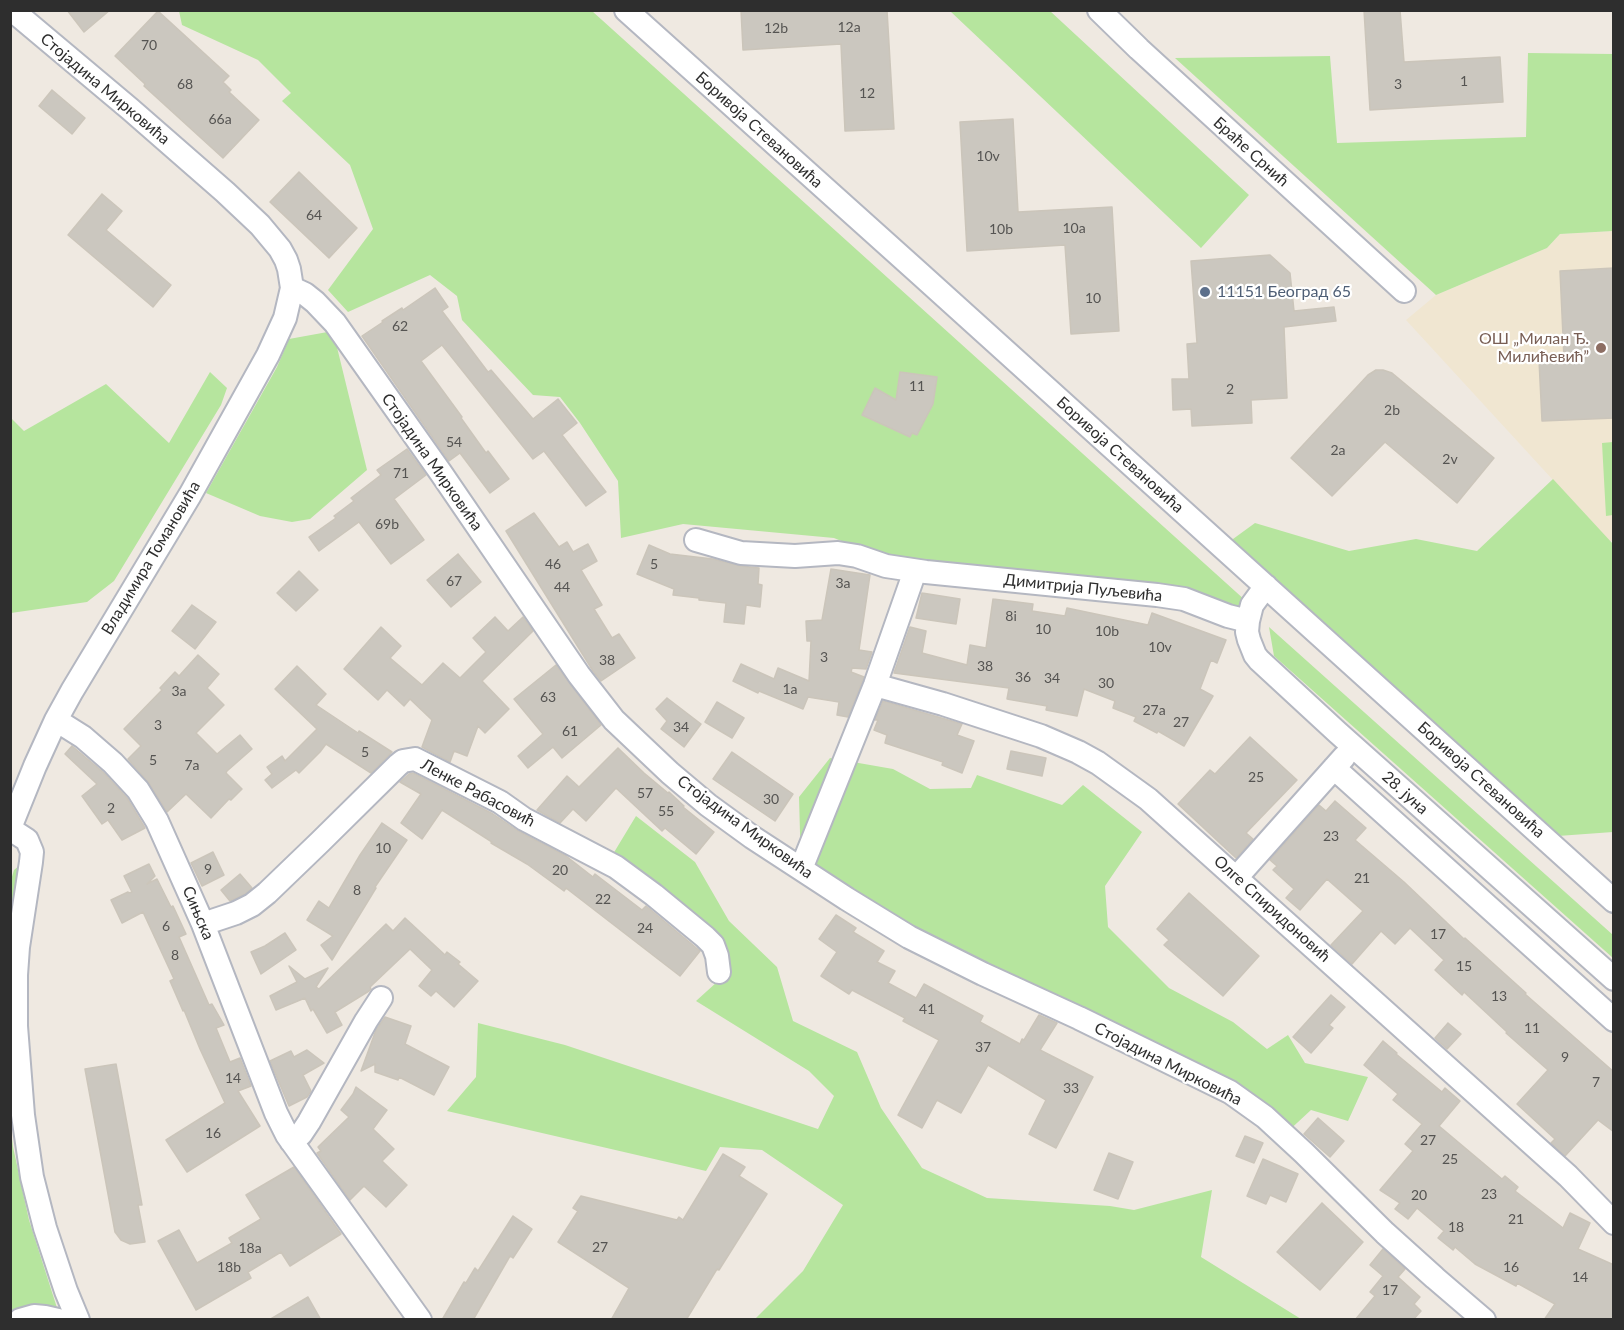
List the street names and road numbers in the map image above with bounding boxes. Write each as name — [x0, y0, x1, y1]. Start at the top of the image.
street label: Стојадина Мирковића — [36, 29, 174, 149]
street label: Боривоја Стевановића — [691, 68, 827, 192]
street label: Браће Срнић — [1209, 113, 1293, 191]
street label: Стојадина Мирковића — [377, 390, 487, 534]
street label: Боривоја Стевановића — [1052, 393, 1188, 517]
street label: Владимира Томановића — [97, 478, 205, 638]
street label: Димитрија Пуљевића — [1003, 570, 1163, 606]
street label: Боривоја Стевановића — [1413, 718, 1549, 842]
street label: Ленке Рабасовић — [418, 755, 538, 831]
street label: 28. јуна — [1378, 767, 1432, 819]
street label: Стојадина Мирковића — [673, 771, 817, 883]
street label: Олге Спиридоновић — [1210, 852, 1334, 966]
street label: Сињска — [178, 883, 218, 943]
street label: Стојадина Мирковића — [1091, 1018, 1245, 1110]

